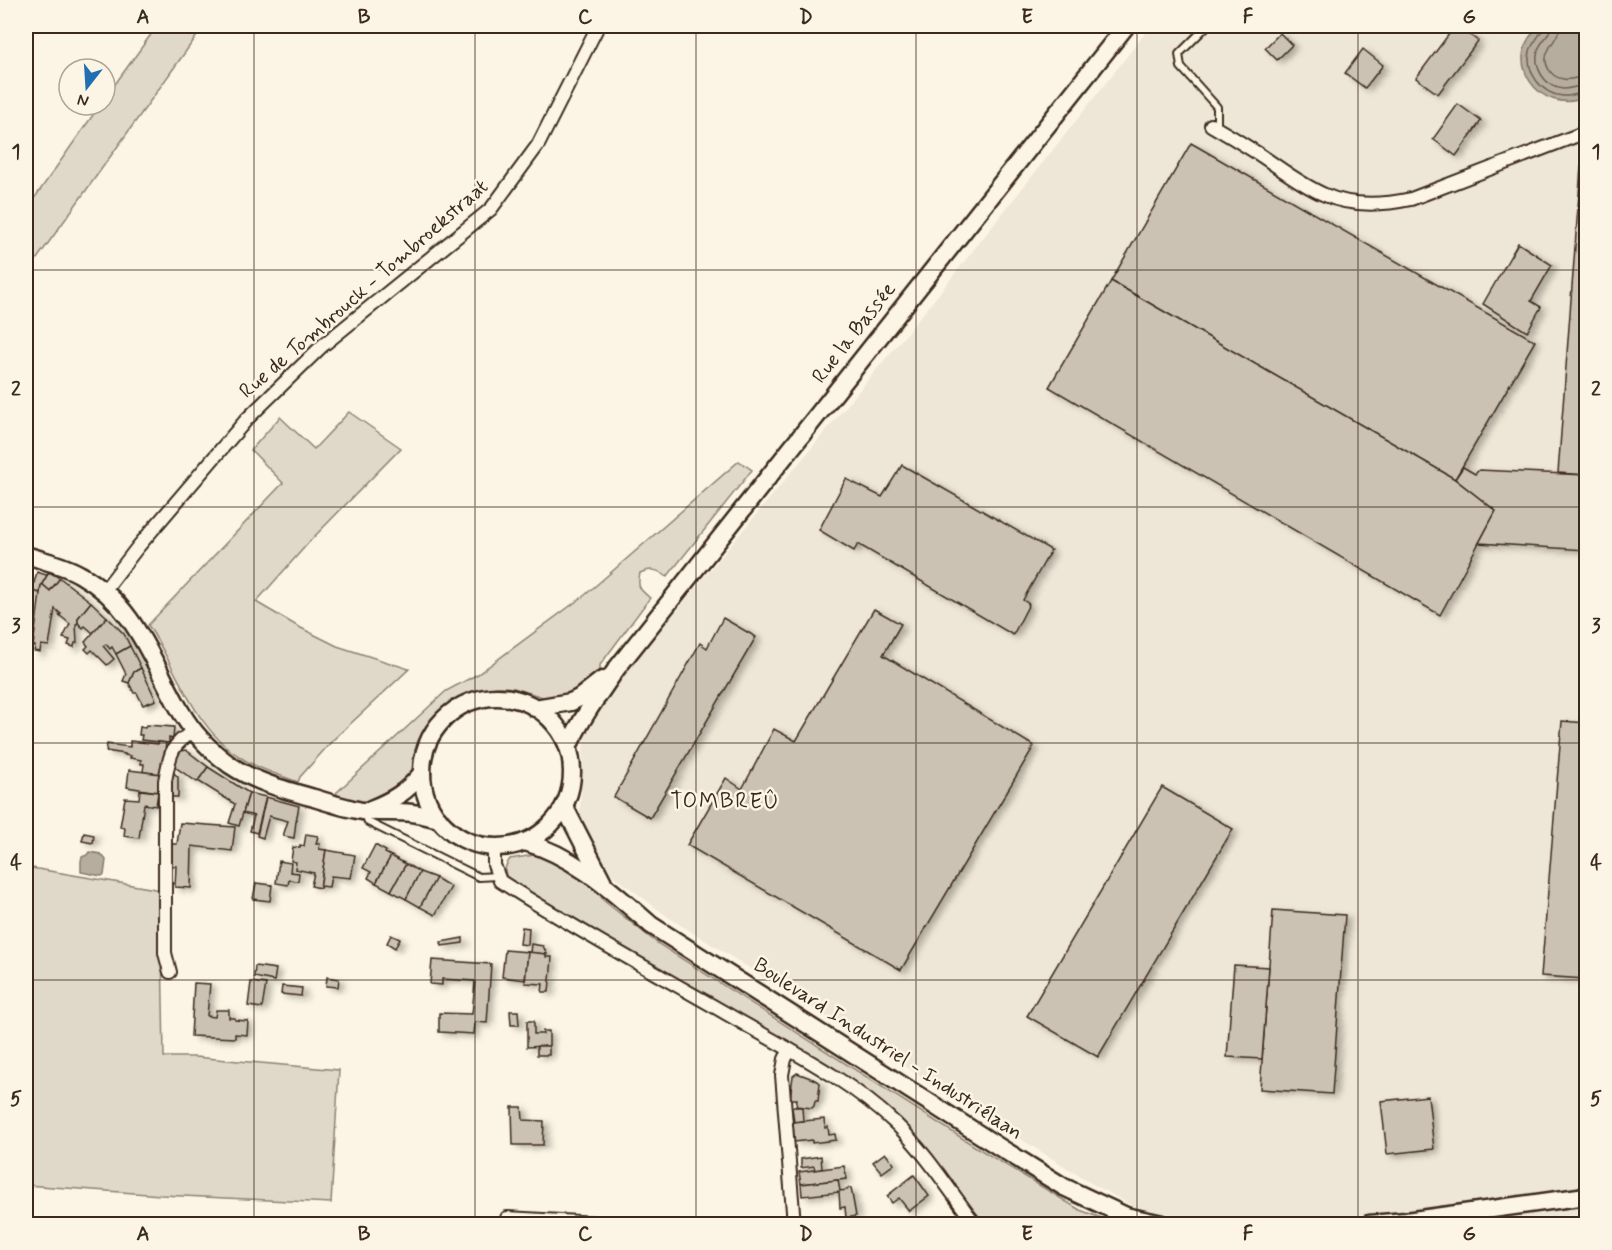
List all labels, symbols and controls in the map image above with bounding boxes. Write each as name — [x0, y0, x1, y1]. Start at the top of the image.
text: A — [136, 4, 150, 31]
text: B — [358, 4, 371, 31]
text: C — [578, 4, 593, 31]
text: D — [799, 4, 813, 31]
text: E — [1021, 4, 1033, 31]
text: F — [1243, 4, 1254, 31]
text: G — [1462, 4, 1476, 31]
north arrow — [57, 57, 117, 117]
text: N — [75, 88, 91, 112]
text: 1 — [12, 139, 20, 166]
text: 1 — [1592, 139, 1600, 166]
street label: Rue de Tombrouck - Tombroekstraat — [233, 173, 495, 405]
street label: Rue la Bassée — [806, 277, 902, 389]
text: 2 — [11, 376, 21, 403]
text: 2 — [1591, 376, 1601, 403]
text: 3 — [11, 613, 21, 640]
text: 3 — [1591, 613, 1601, 640]
district label: TOMBREÛ — [670, 788, 780, 816]
text: 4 — [10, 850, 22, 877]
text: 4 — [1590, 850, 1602, 877]
street label: Boulevard Industriel - Industriélaan — [748, 951, 1028, 1147]
text: 5 — [10, 1086, 22, 1113]
text: 5 — [1590, 1086, 1602, 1113]
text: A — [136, 1221, 150, 1248]
text: B — [358, 1221, 371, 1248]
text: C — [578, 1221, 593, 1248]
text: D — [799, 1221, 813, 1248]
text: E — [1021, 1221, 1033, 1248]
text: F — [1243, 1221, 1254, 1248]
text: G — [1462, 1221, 1476, 1248]

